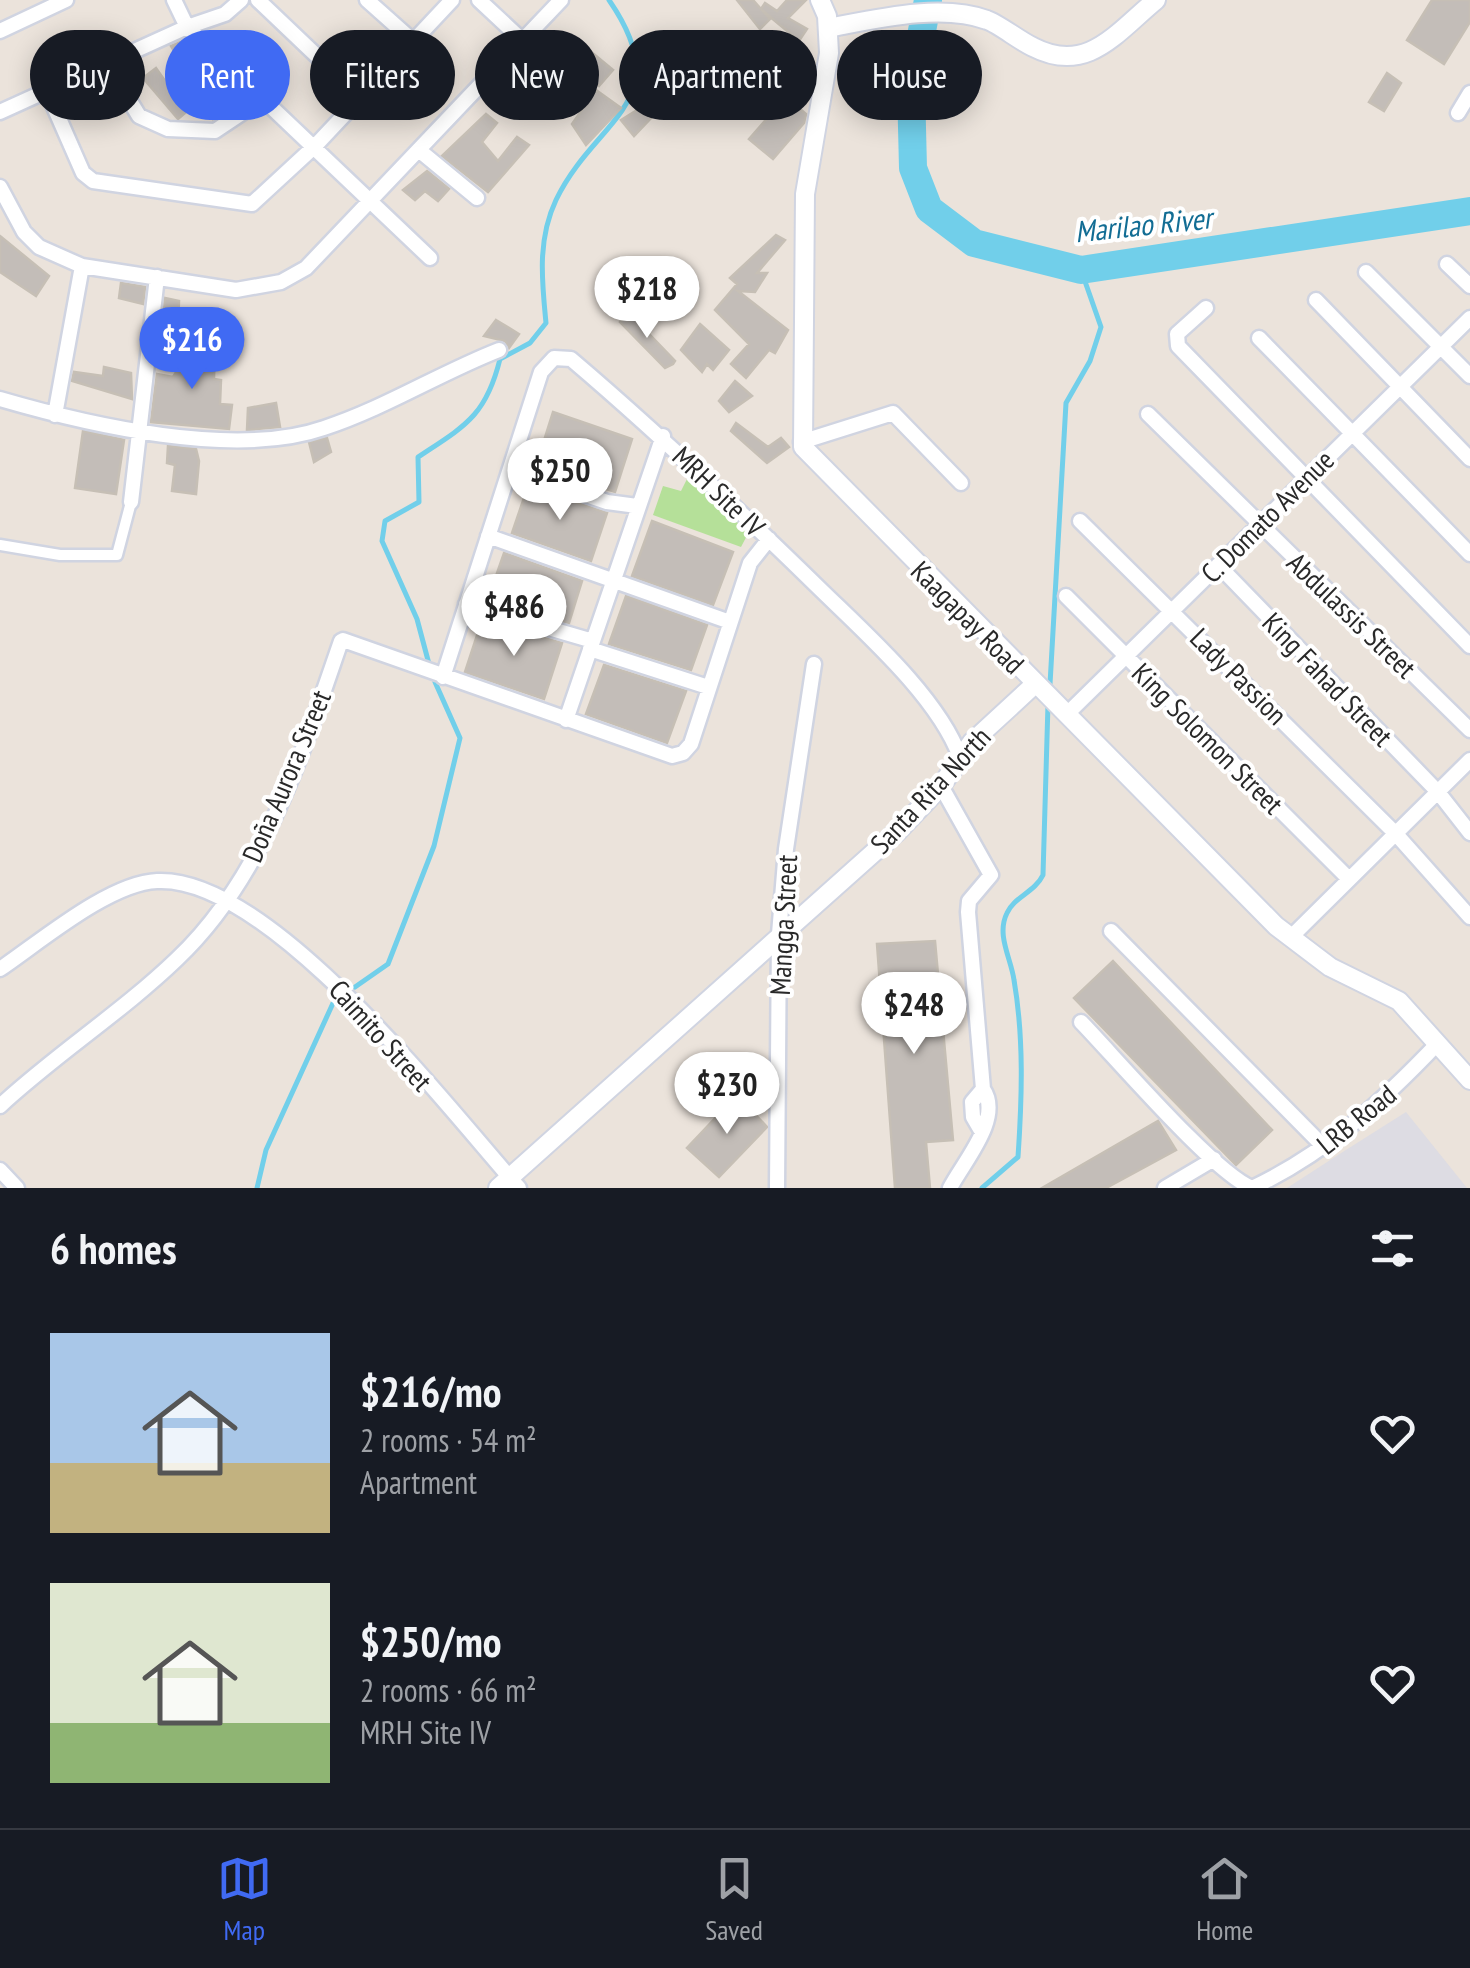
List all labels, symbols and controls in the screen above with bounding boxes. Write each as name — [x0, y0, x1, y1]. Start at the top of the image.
chip: Buy — [30, 30, 145, 120]
chip: Rent — [165, 30, 290, 120]
chip: Filters — [310, 30, 455, 120]
chip: New — [475, 30, 599, 120]
chip: Apartment — [619, 30, 817, 120]
chip: House — [837, 30, 982, 120]
water label: Marilao River — [1073, 197, 1217, 251]
pin: $218 — [588, 256, 706, 341]
text: $218 — [616, 267, 678, 309]
pin: $216 — [133, 307, 251, 392]
text: $216 — [161, 318, 223, 360]
pin: $250 — [501, 438, 619, 523]
street label: MRH Site IV — [665, 438, 774, 545]
street label: C. Domato Avenue — [1193, 442, 1341, 590]
text: $250 — [529, 449, 591, 491]
street label: Abdulassis Street — [1280, 544, 1425, 686]
street label: Kaagapay Road — [903, 552, 1033, 682]
pin: $486 — [455, 574, 573, 659]
text: $486 — [483, 585, 545, 627]
street label: King Fahad Street — [1255, 604, 1401, 754]
street label: Lady Passion — [1183, 620, 1295, 732]
street label: King Solomon Street — [1124, 654, 1292, 822]
street label: Doña Aurora Street — [233, 684, 339, 868]
street label: Santa Rita North — [862, 719, 998, 861]
street label: Mangga Street — [761, 854, 805, 996]
street label: Caimito Street — [321, 972, 441, 1099]
pin: $248 — [855, 972, 973, 1057]
text: $248 — [883, 983, 945, 1025]
pin: $230 — [668, 1052, 786, 1137]
text: $230 — [696, 1063, 758, 1105]
street label: LRB Road — [1309, 1076, 1403, 1162]
text: 6 homes — [50, 1221, 177, 1276]
icon: filters — [1365, 1221, 1420, 1276]
text: $216/mo — [360, 1364, 502, 1419]
icon: home — [130, 1373, 250, 1493]
icon: heart — [1365, 1406, 1420, 1461]
text: 2 rooms · 54 m² — [360, 1419, 537, 1461]
text: Apartment — [360, 1461, 477, 1503]
text: $250/mo — [360, 1614, 502, 1669]
icon: home — [130, 1623, 250, 1743]
icon: heart — [1365, 1656, 1420, 1711]
text: 2 rooms · 66 m² — [360, 1669, 537, 1711]
text: MRH Site IV — [360, 1711, 491, 1753]
tab: Map — [217, 1851, 272, 1948]
tab: Saved — [705, 1851, 763, 1948]
tab: Home — [1196, 1851, 1253, 1948]

